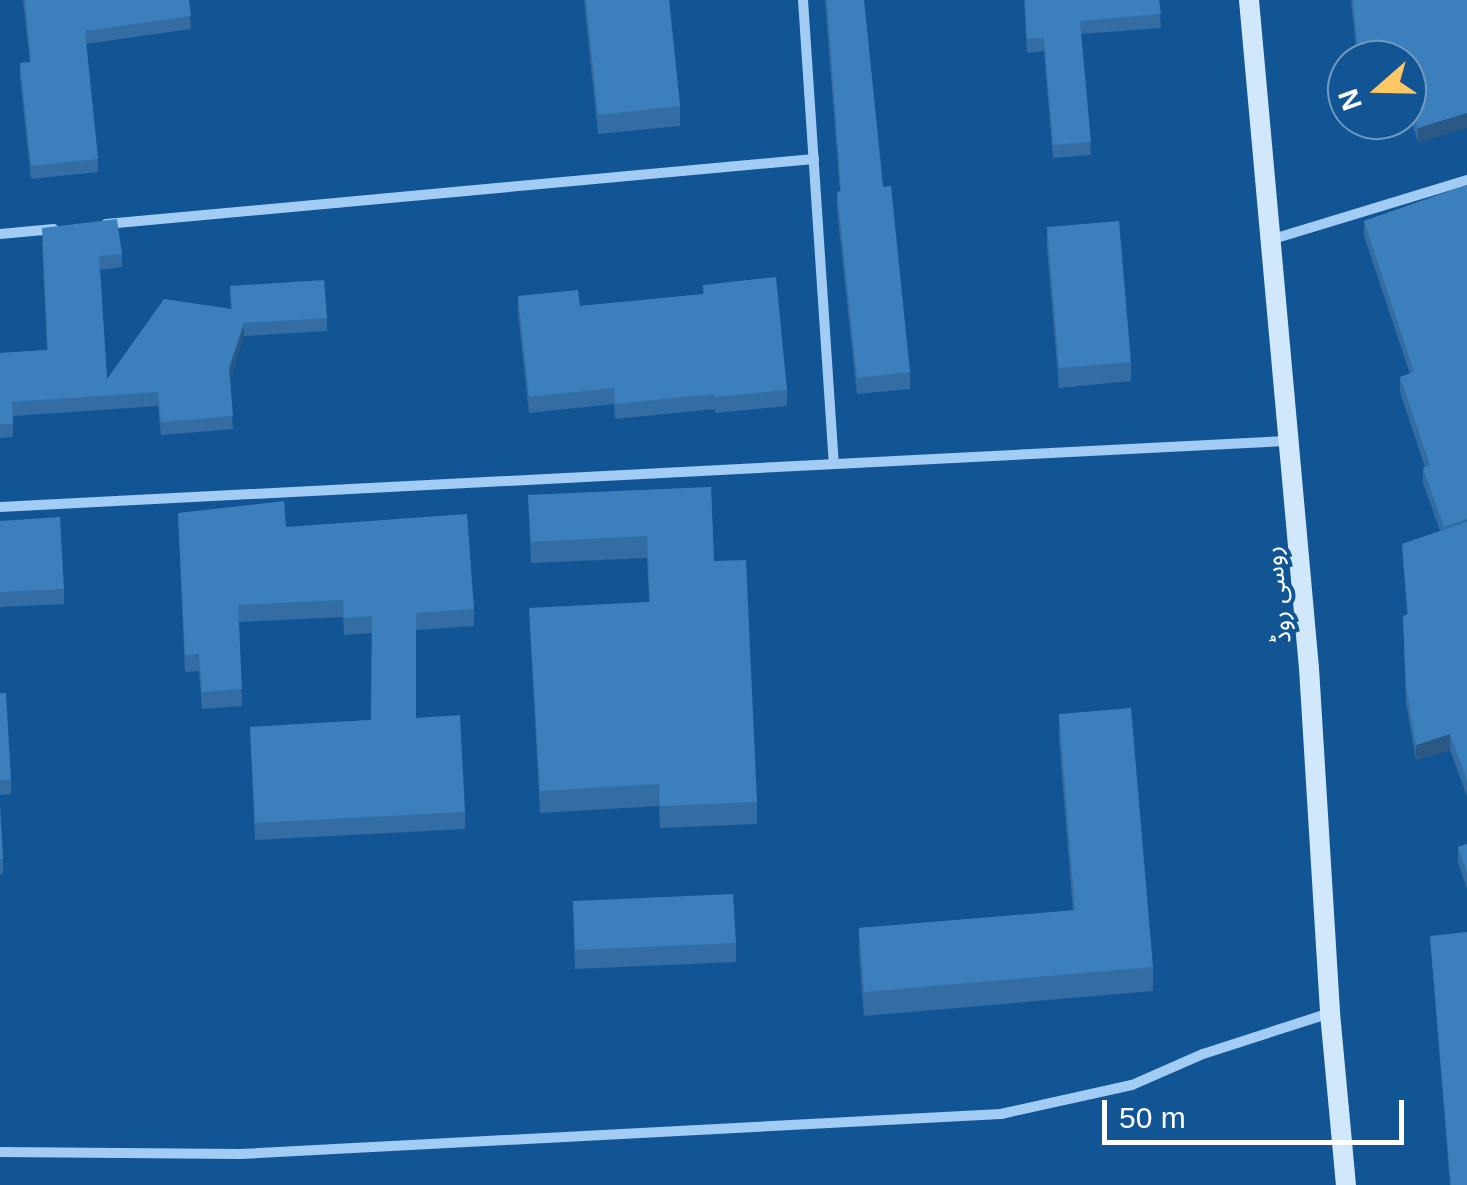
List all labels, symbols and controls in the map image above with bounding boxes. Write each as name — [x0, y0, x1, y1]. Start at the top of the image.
north arrow — [1327, 40, 1427, 140]
text: N — [1332, 85, 1368, 115]
street label: روسی روڈ — [1257, 545, 1297, 645]
scale bar — [1107, 1080, 1410, 1142]
text: 50 m — [1119, 1101, 1186, 1134]

